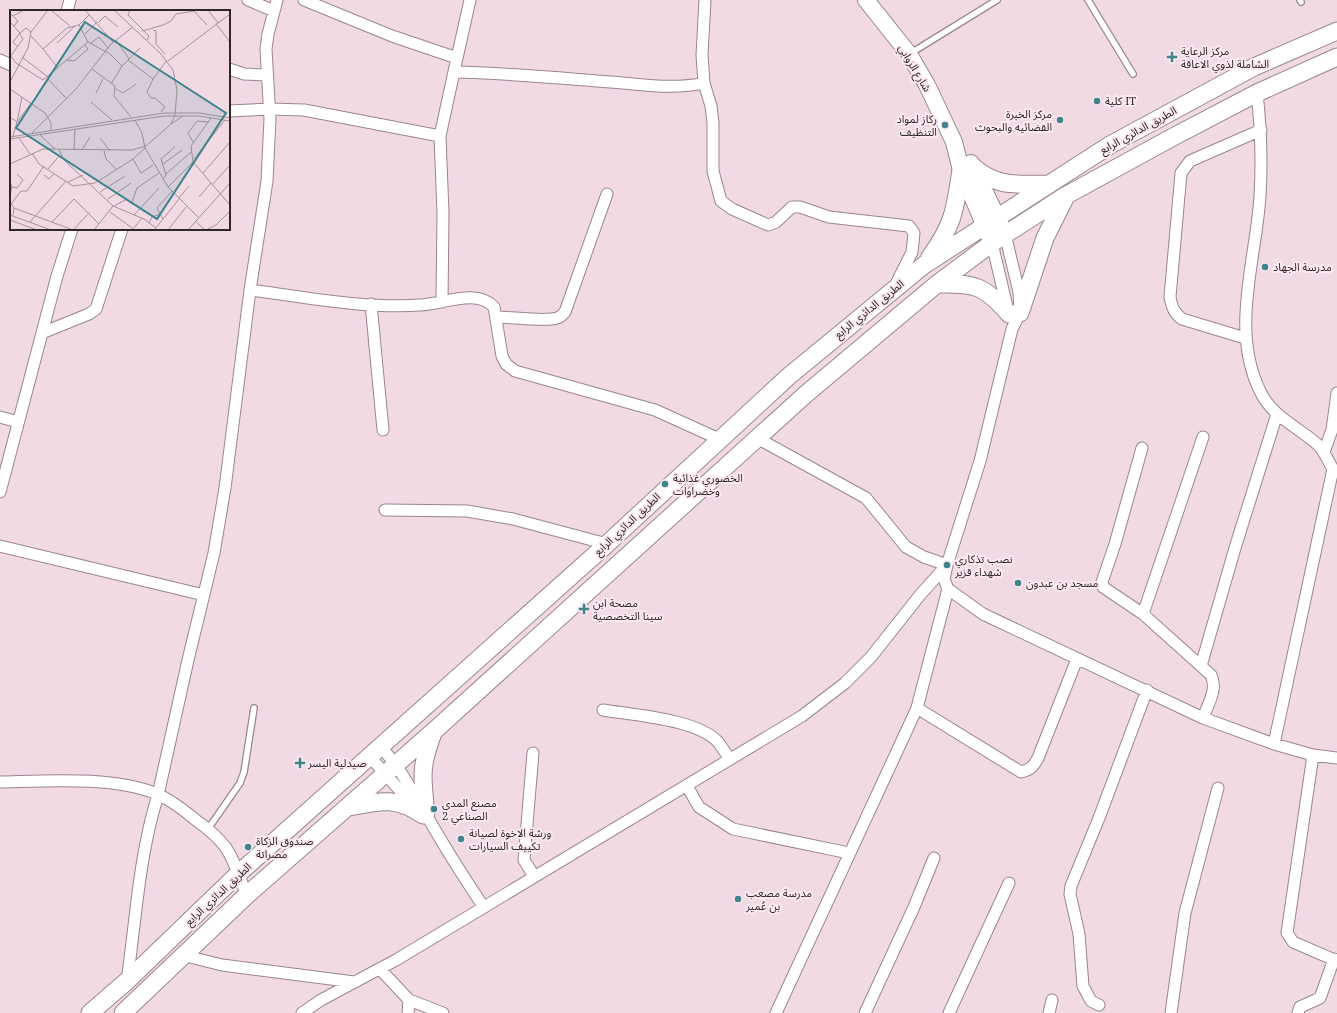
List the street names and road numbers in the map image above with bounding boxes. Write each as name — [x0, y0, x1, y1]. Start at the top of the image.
street label: شارع الزوابي — [893, 41, 936, 96]
street label: الطريق الدائري الرابع — [1097, 102, 1180, 159]
street label: الطريق الدائري الرابع — [831, 276, 908, 343]
street label: الطريق الدائري الرابع — [590, 489, 665, 560]
street label: الطريق الدائري الرابع — [181, 859, 256, 930]

